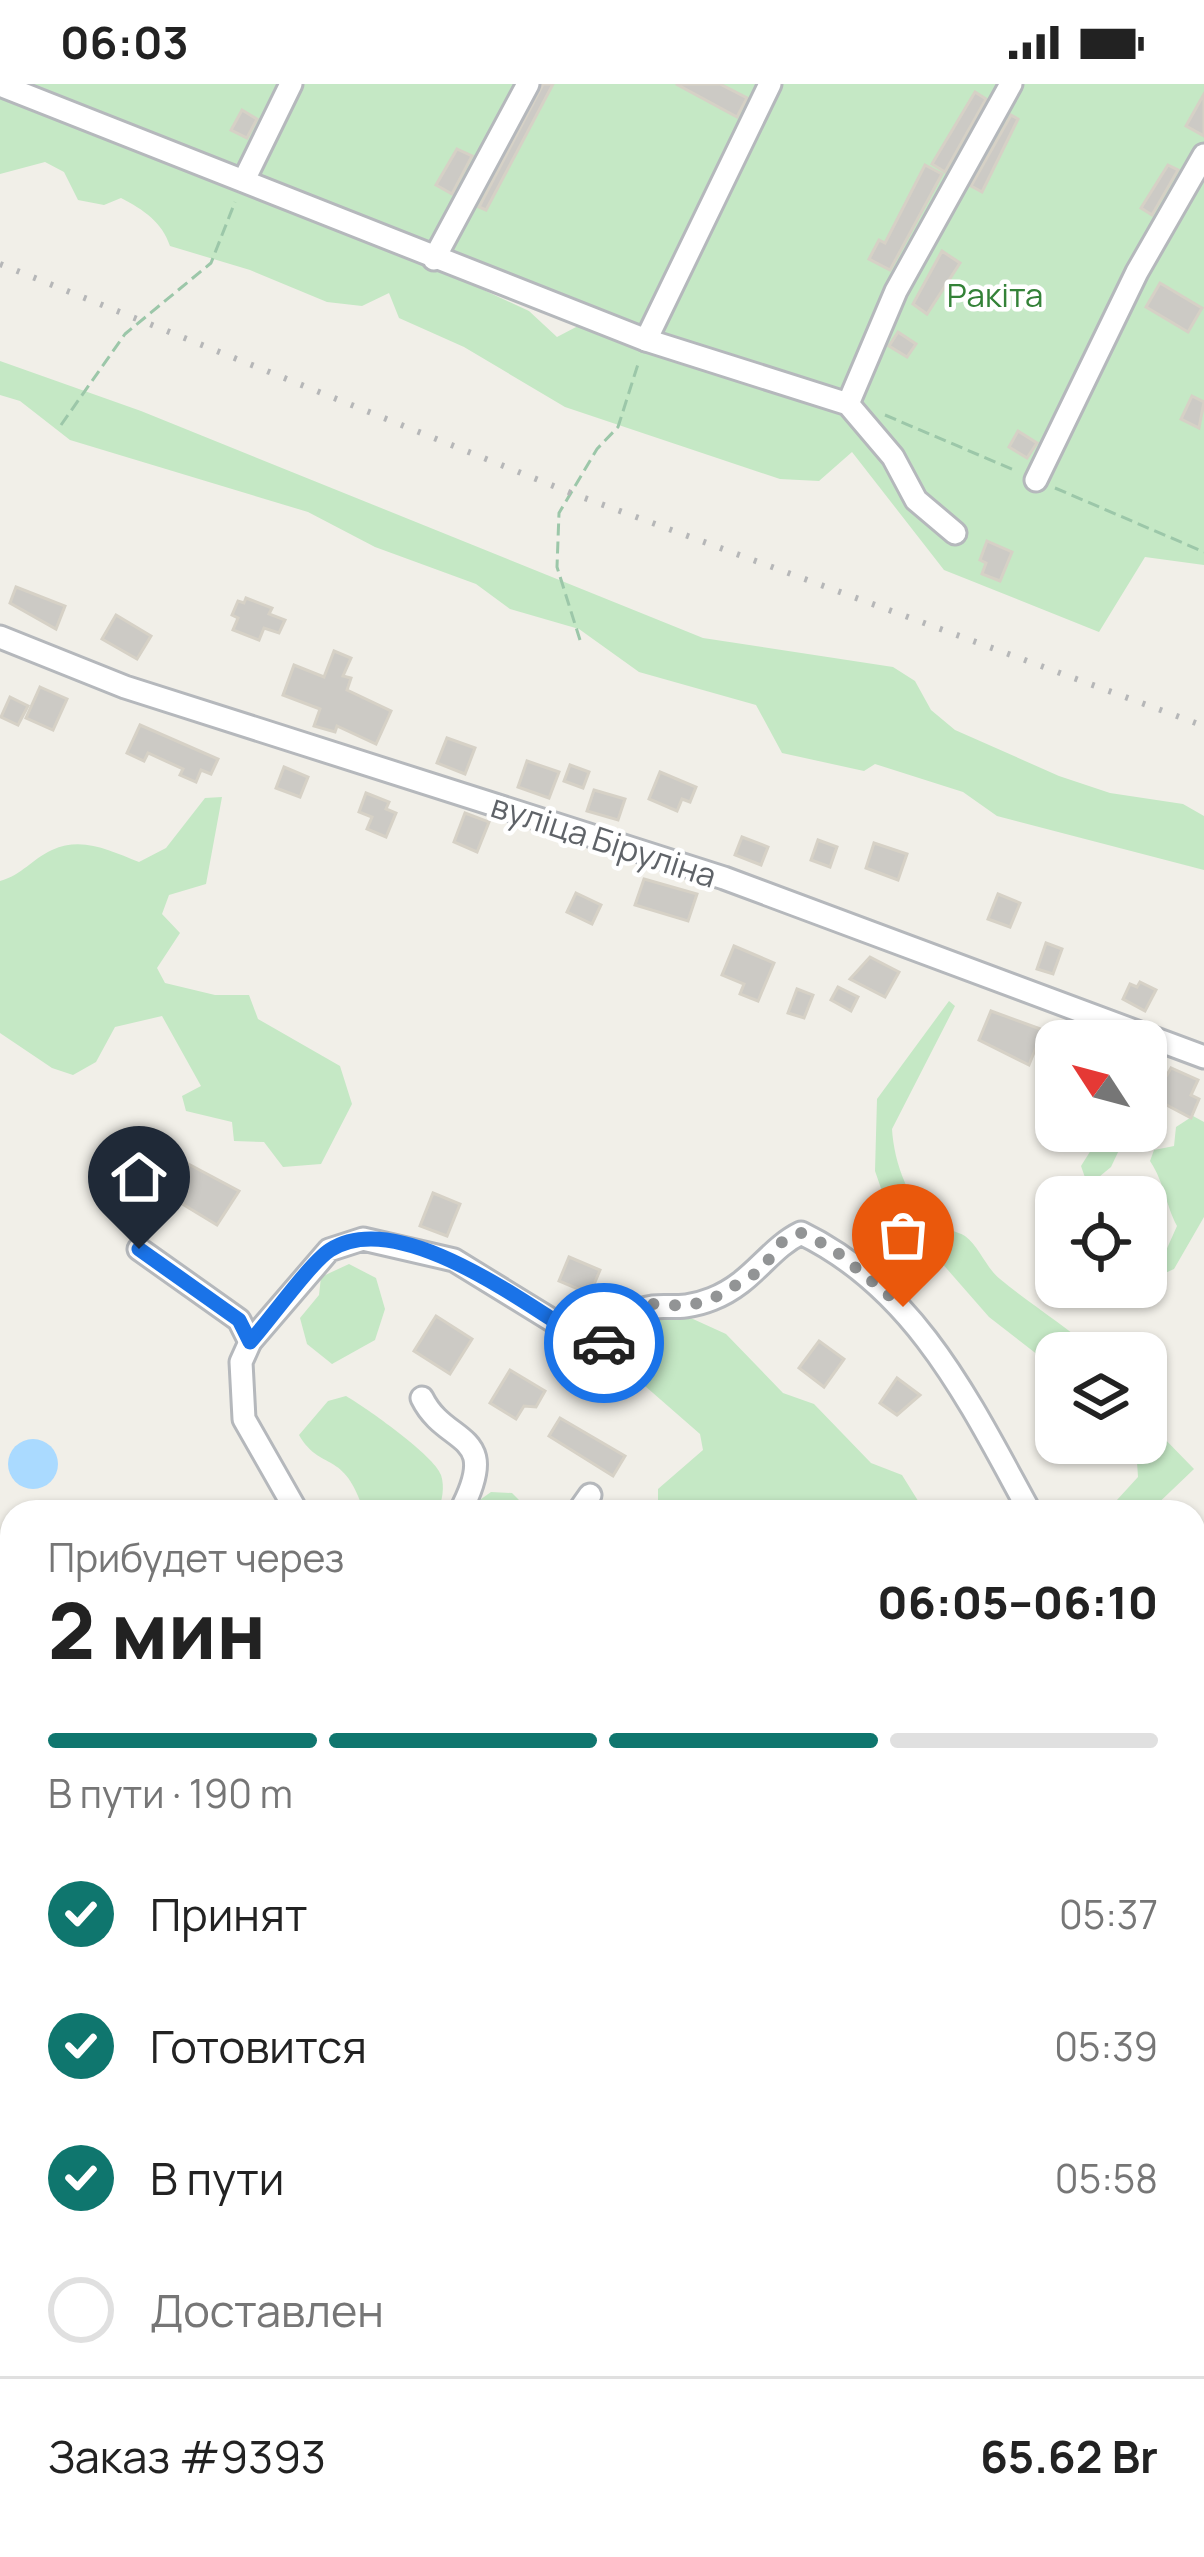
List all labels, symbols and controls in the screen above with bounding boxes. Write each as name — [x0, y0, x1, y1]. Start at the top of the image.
text: 06:03 — [60, 11, 189, 73]
park label: Ракіта — [947, 272, 1043, 317]
street label: вуліца Біруліна — [486, 782, 722, 898]
north arrow — [1035, 1020, 1167, 1152]
map controls — [1035, 1020, 1167, 1464]
pin — [88, 1126, 190, 1249]
icon: home — [106, 1144, 172, 1210]
button: locate — [1035, 1176, 1167, 1308]
pin — [852, 1184, 954, 1307]
icon: bag — [870, 1202, 936, 1268]
courier — [544, 1283, 664, 1403]
icon: car — [571, 1310, 637, 1376]
button: layers — [1035, 1332, 1167, 1464]
text: Прибудет через — [48, 1530, 344, 1584]
text: 06:05–06:10 — [877, 1571, 1158, 1633]
text: 2 мин — [48, 1576, 266, 1682]
text: В пути · 190 m — [48, 1766, 293, 1820]
icon: check — [48, 1881, 114, 1947]
text: Принят — [150, 1883, 308, 1945]
text: 05:37 — [1059, 1887, 1158, 1941]
icon: check — [48, 2013, 114, 2079]
text: Готовится — [150, 2015, 367, 2077]
text: 05:39 — [1054, 2019, 1158, 2073]
icon: check — [48, 2145, 114, 2211]
text: В пути — [150, 2147, 284, 2209]
text: 05:58 — [1055, 2151, 1158, 2205]
text: Доставлен — [150, 2279, 384, 2341]
text: Заказ #9393 — [48, 2425, 326, 2487]
text: 65.62 Br — [980, 2425, 1158, 2487]

